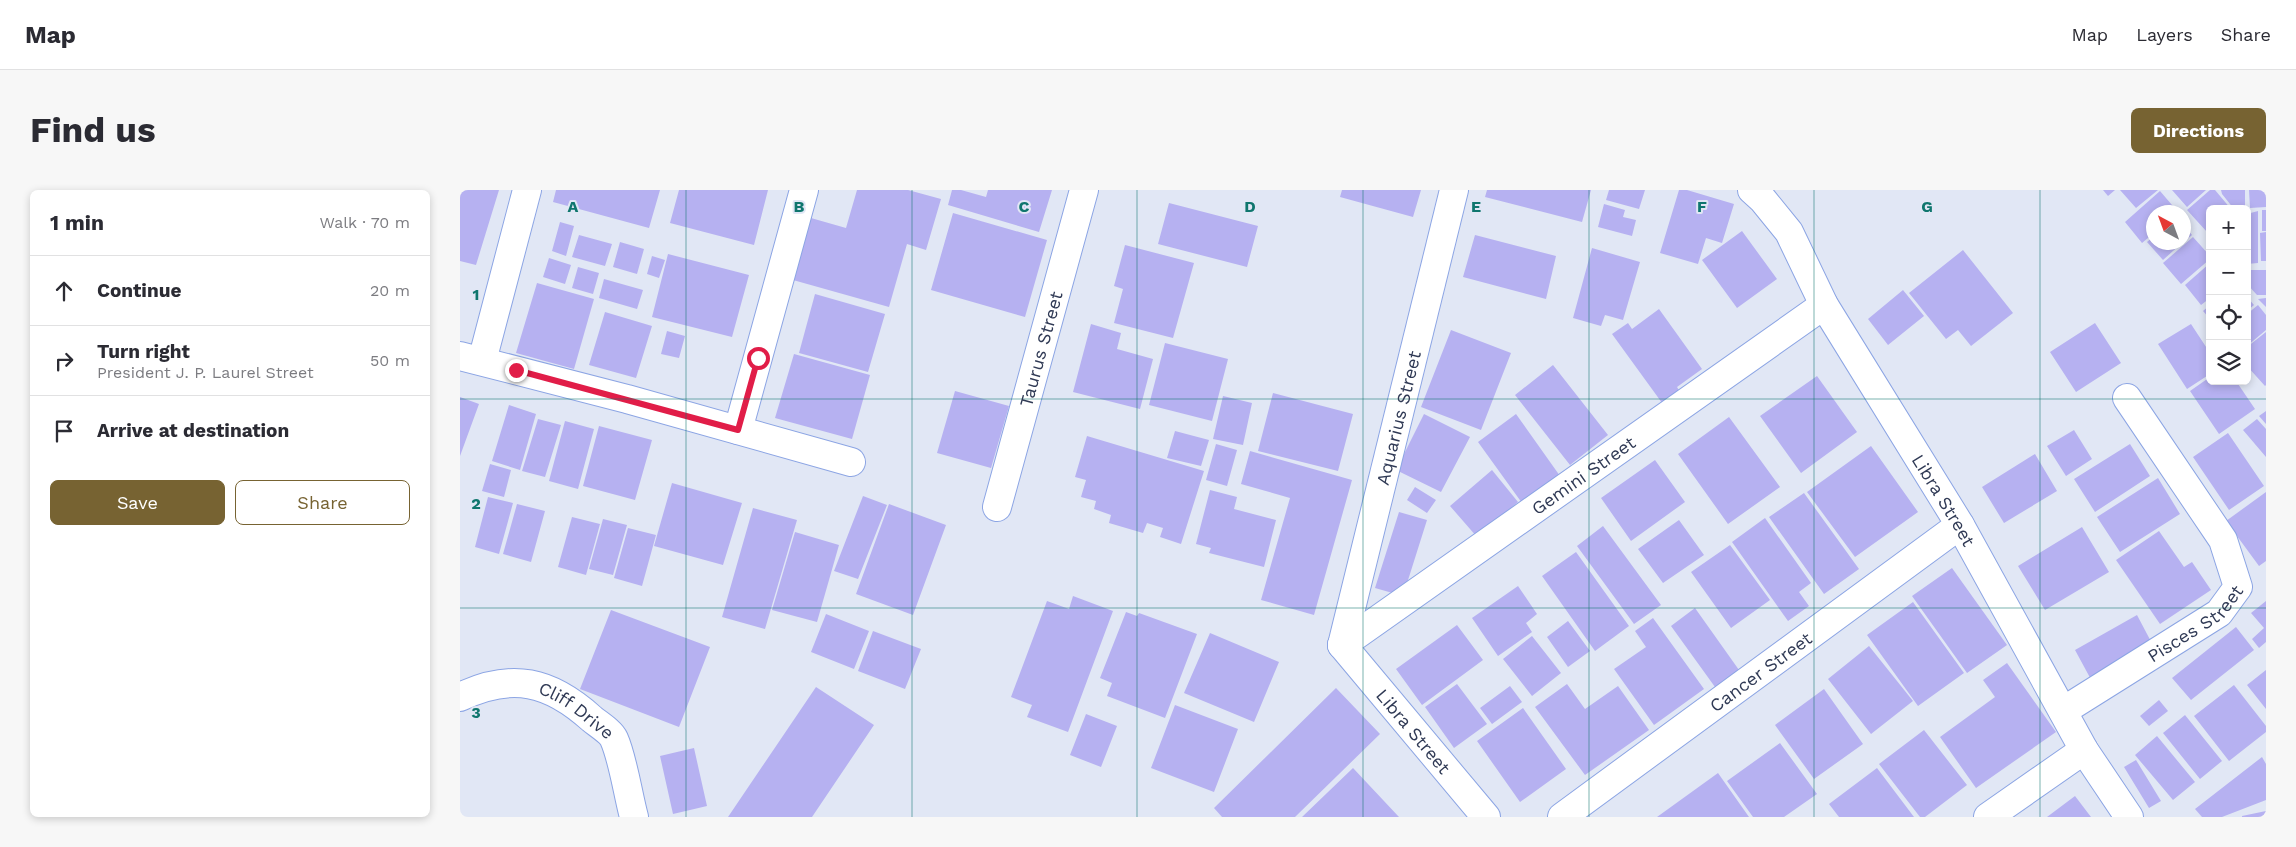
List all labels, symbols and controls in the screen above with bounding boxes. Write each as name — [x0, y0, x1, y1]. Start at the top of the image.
text: Map — [25, 21, 76, 49]
text: Map — [2071, 24, 2108, 45]
text: Layers — [2136, 24, 2193, 45]
text: Share — [2221, 24, 2271, 45]
button: Directions — [2131, 108, 2266, 153]
text: Find us — [30, 109, 156, 151]
text: A — [568, 197, 579, 216]
text: B — [794, 197, 805, 216]
text: C — [1019, 197, 1030, 216]
text: D — [1244, 197, 1256, 216]
text: E — [1471, 197, 1481, 216]
text: F — [1697, 197, 1707, 216]
text: G — [1921, 197, 1933, 216]
north arrow — [2146, 205, 2191, 250]
map controls — [2206, 205, 2251, 385]
button: + — [2206, 205, 2251, 250]
text: 1 min — [50, 210, 104, 235]
text: Walk · 70 m — [319, 213, 410, 232]
button: − — [2206, 250, 2251, 295]
icon: ahead — [50, 277, 78, 305]
text: Continue — [97, 279, 181, 302]
text: 20 m — [370, 281, 410, 300]
text: 1 — [473, 285, 479, 304]
street label: Taurus Street — [1015, 288, 1066, 409]
button: locate — [2206, 295, 2251, 340]
text: Turn right — [97, 340, 190, 363]
button: layers — [2206, 340, 2251, 385]
icon: right — [50, 347, 78, 375]
route start — [747, 347, 770, 370]
street label: Aquarius Street — [1371, 348, 1425, 487]
text: 50 m — [370, 351, 410, 370]
route end — [505, 359, 528, 382]
text: President J. P. Laurel Street — [97, 363, 314, 382]
icon: arrive — [50, 417, 78, 445]
text: Arrive at destination — [97, 419, 289, 442]
street label: Gemini Street — [1527, 431, 1639, 519]
street label: Libra Street — [1908, 450, 1980, 550]
button: Save — [50, 480, 225, 525]
button: Share — [235, 480, 410, 525]
text: 2 — [471, 494, 481, 513]
street label: Pisces Street — [2143, 580, 2247, 666]
street label: Cancer Street — [1705, 627, 1816, 716]
street label: Cliff Drive — [536, 677, 619, 743]
street label: Libra Street — [1372, 684, 1456, 778]
text: 3 — [471, 703, 481, 722]

